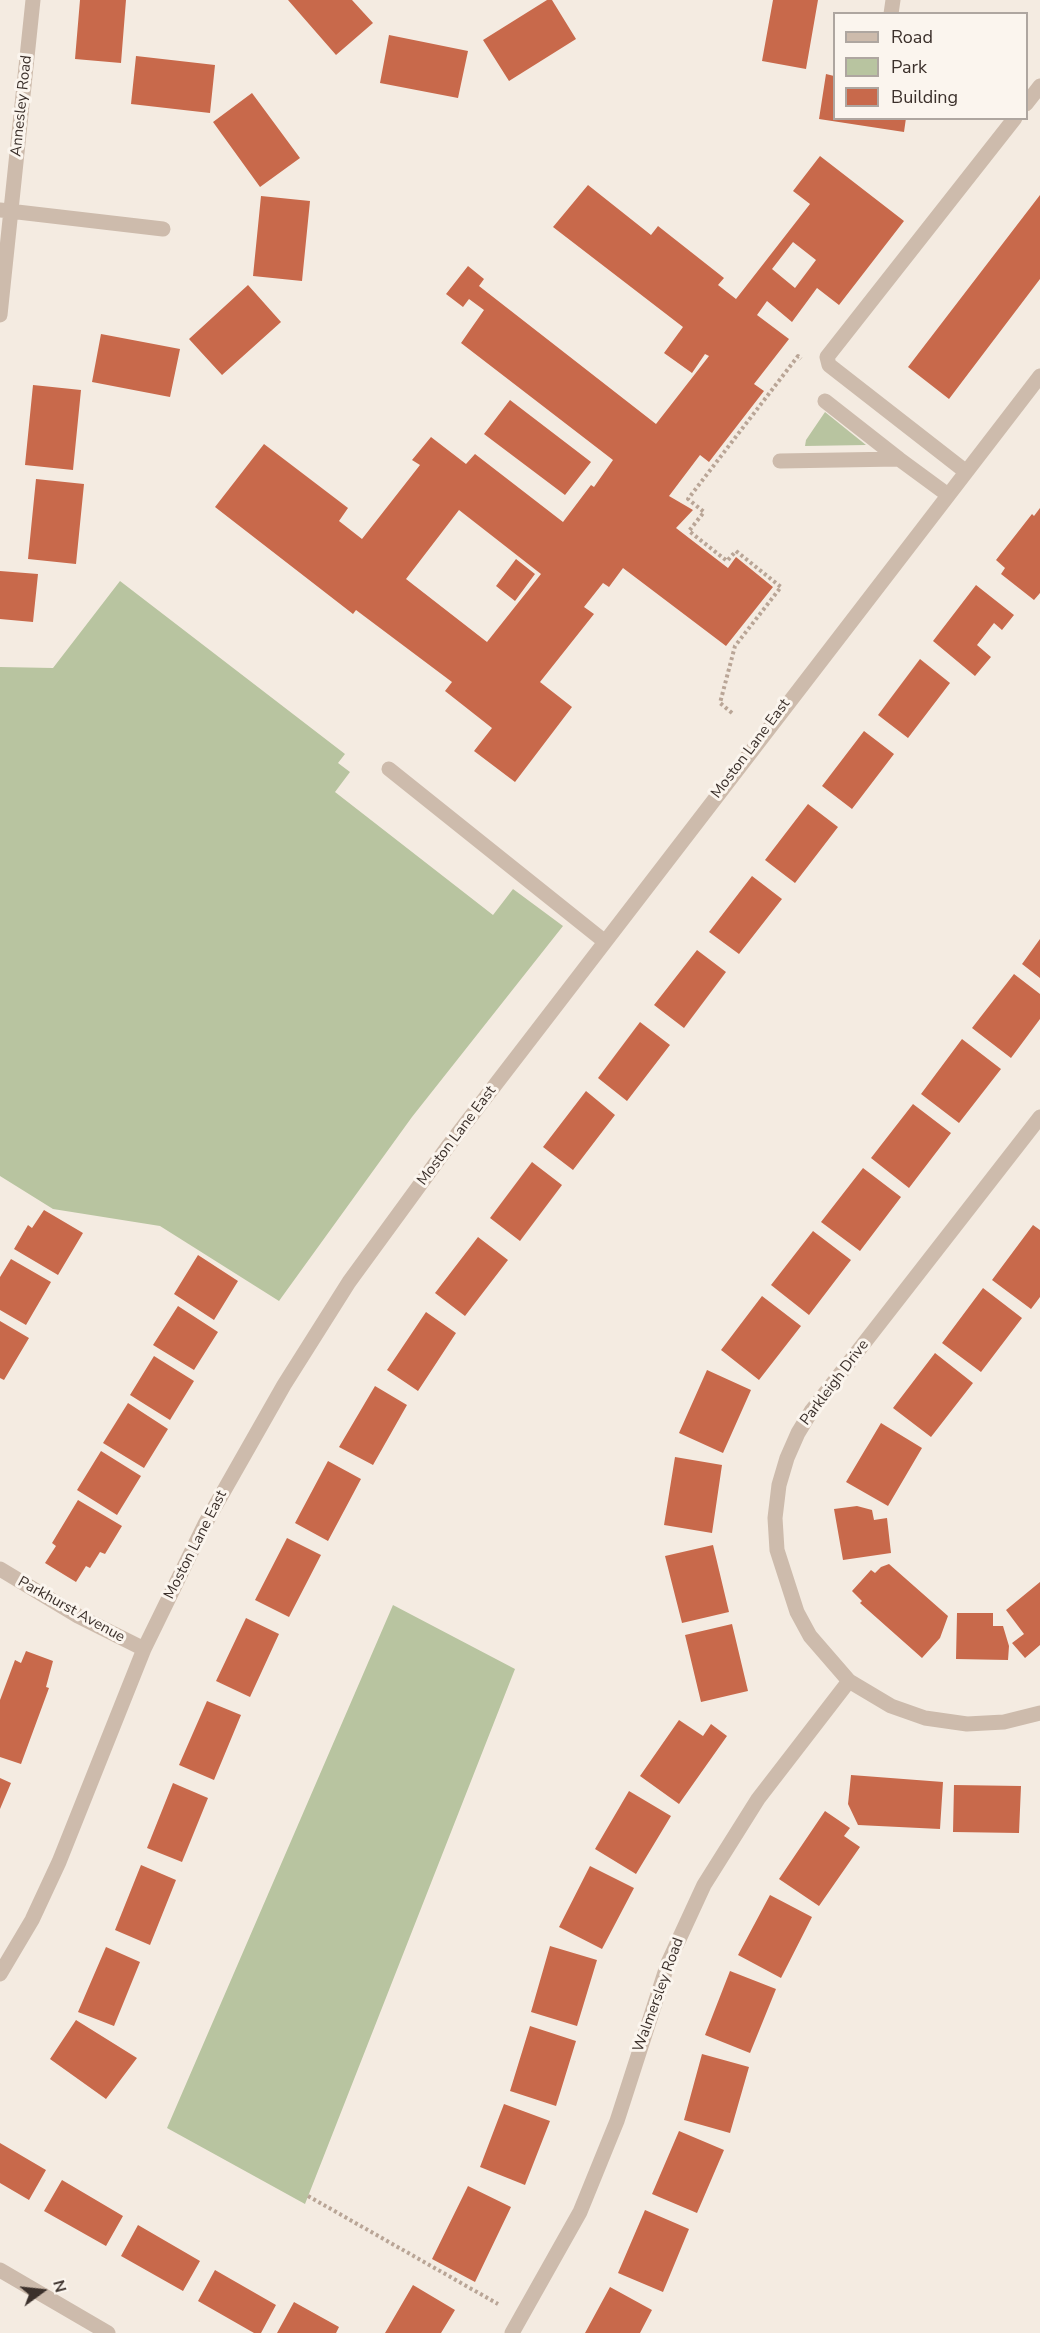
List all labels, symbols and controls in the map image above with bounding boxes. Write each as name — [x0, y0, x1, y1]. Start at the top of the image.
legend — [833, 12, 1028, 120]
text: Road — [891, 25, 933, 49]
street label: Annesley Road — [8, 54, 36, 158]
text: Park — [891, 55, 927, 79]
text: Building — [891, 85, 958, 109]
street label: Moston Lane East — [708, 696, 794, 802]
street label: Moston Lane East — [414, 1083, 500, 1189]
street label: Parkleigh Drive — [797, 1337, 873, 1429]
street label: Moston Lane East — [161, 1488, 231, 1602]
street label: Parkhurst Avenue — [14, 1573, 128, 1647]
street label: Walmersley Road — [630, 1935, 688, 2055]
north arrow — [12, 2261, 72, 2321]
text: N — [47, 2278, 72, 2295]

